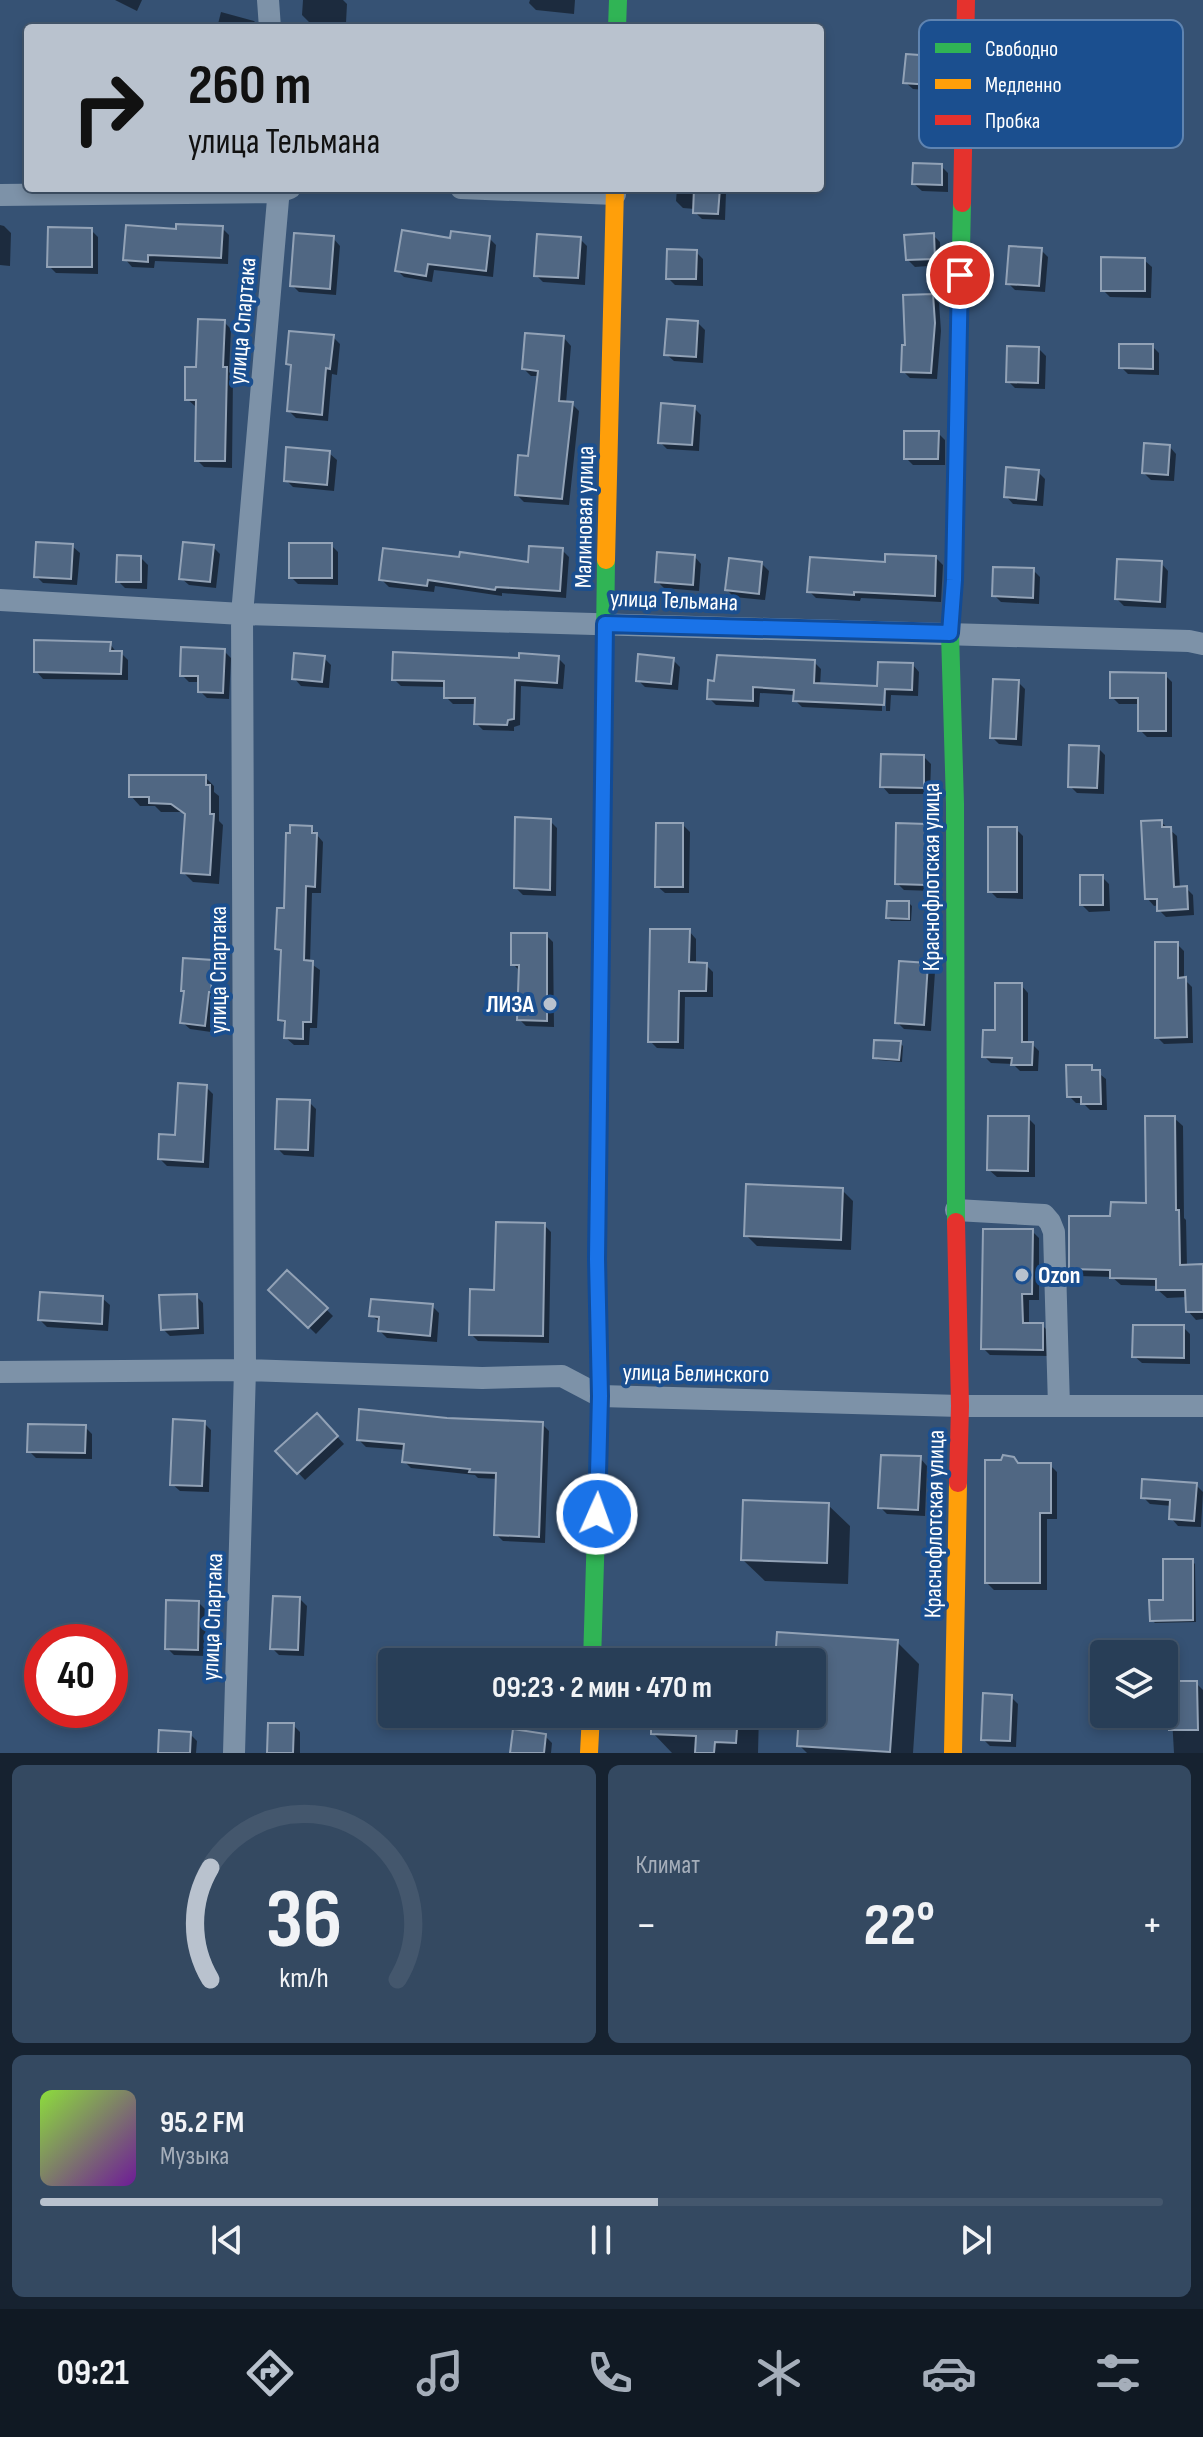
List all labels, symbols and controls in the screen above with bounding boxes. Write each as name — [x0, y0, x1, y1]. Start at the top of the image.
legend — [919, 20, 1183, 148]
text: Свободно — [985, 36, 1058, 63]
text: 260 m — [188, 53, 311, 120]
icon: right — [56, 56, 160, 160]
text: Медленно — [985, 72, 1062, 99]
text: Пробка — [985, 108, 1040, 135]
text: улица Тельмана — [188, 121, 380, 164]
pin — [926, 241, 994, 309]
icon: arrive — [938, 253, 982, 297]
street label: улица Спартака — [222, 256, 263, 386]
street label: Малиновая улица — [569, 446, 600, 588]
street label: улица Тельмана — [609, 584, 739, 617]
street label: Краснофлотская улица — [917, 783, 946, 971]
street label: улица Спартака — [204, 906, 233, 1034]
place label: ЛИЗА — [486, 990, 535, 1019]
marker: ЛИЗА — [541, 995, 559, 1013]
place label: Ozon — [1038, 1261, 1081, 1290]
marker: Ozon — [1013, 1266, 1031, 1284]
street label: улица Белинского — [622, 1358, 770, 1389]
street label: Краснофлотская улица — [918, 1430, 951, 1618]
position arrow — [555, 1472, 639, 1556]
street label: улица Спартака — [196, 1553, 229, 1681]
speed limit sign: 40 — [24, 1624, 128, 1728]
map controls — [1090, 1640, 1178, 1728]
button: layers — [1090, 1640, 1178, 1728]
text: 09:23 · 2 мин · 470 m — [492, 1670, 712, 1706]
text: Климат — [636, 1850, 700, 1881]
text: 36 — [266, 1871, 342, 1971]
text: 22° — [863, 1890, 935, 1962]
text: − — [636, 1899, 657, 1952]
text: + — [1141, 1899, 1163, 1952]
text: km/h — [279, 1961, 328, 1996]
text: 95.2 FM — [160, 2105, 244, 2141]
text: Музыка — [160, 2141, 229, 2172]
icon: previous — [205, 2218, 249, 2262]
icon: pause — [579, 2218, 623, 2262]
icon: next — [954, 2218, 998, 2262]
icon: directions — [242, 2345, 298, 2401]
icon: music — [412, 2345, 468, 2401]
icon: phone — [582, 2345, 638, 2401]
icon: climate — [751, 2345, 807, 2401]
icon: car — [921, 2345, 977, 2401]
icon: filters — [1090, 2345, 1146, 2401]
text: 09:21 — [57, 2352, 129, 2395]

